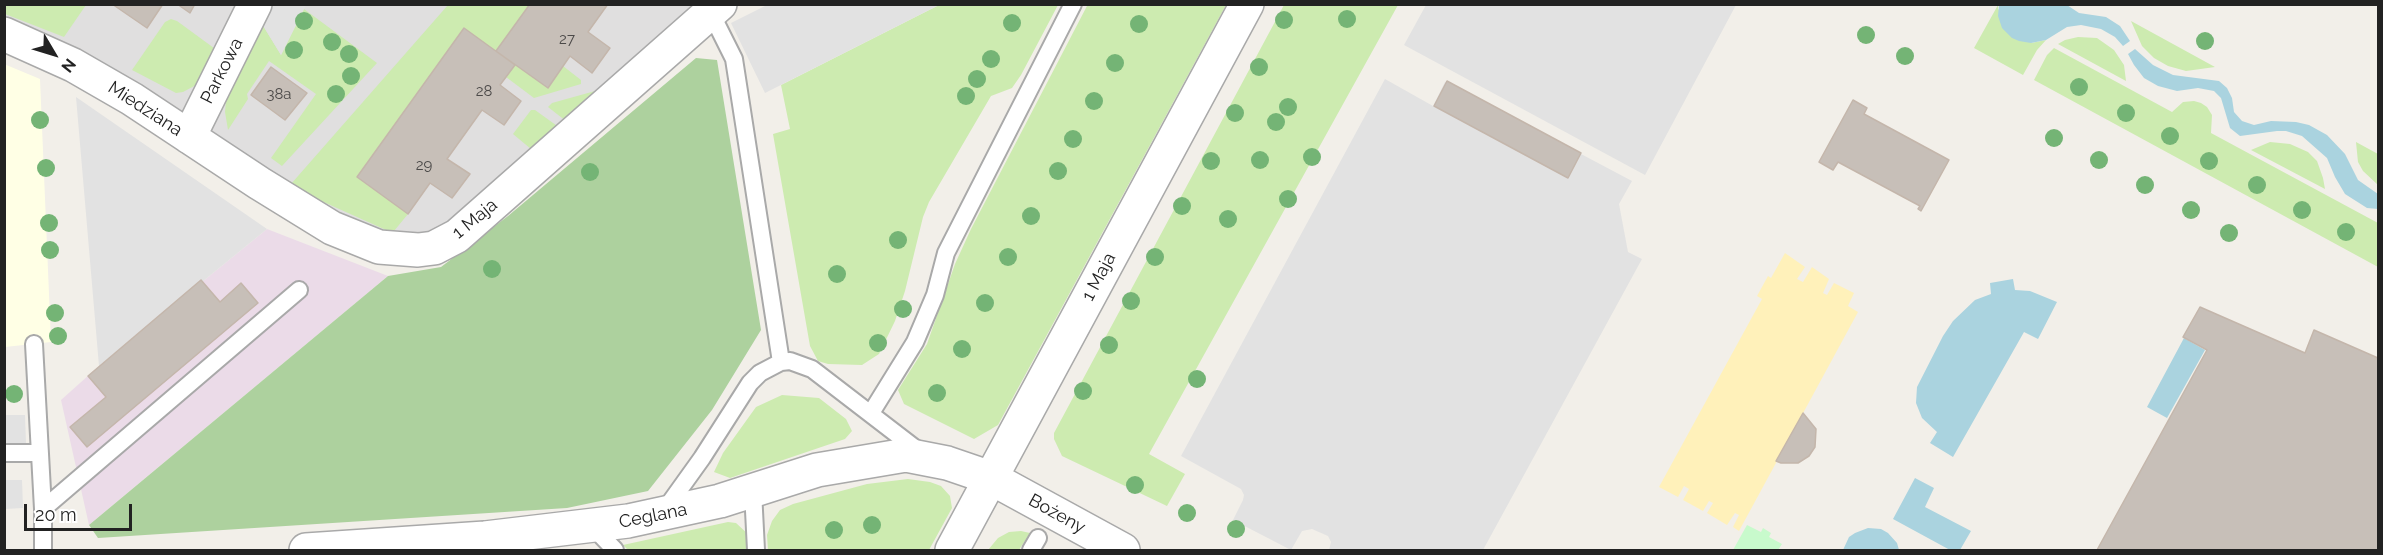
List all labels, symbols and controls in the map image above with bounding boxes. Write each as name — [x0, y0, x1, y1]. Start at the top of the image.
north arrow — [24, 24, 84, 84]
house number: 27 — [559, 30, 575, 48]
street label: Parkowa — [196, 35, 248, 107]
text: N — [57, 55, 80, 76]
street label: Miedziana — [104, 77, 186, 141]
house number: 28 — [476, 82, 492, 100]
house number: 38a — [266, 85, 292, 103]
house number: 29 — [416, 156, 432, 174]
street label: 1 Maja — [448, 194, 502, 244]
street label: 1 Maja — [1077, 249, 1121, 305]
street label: Bożeny — [1025, 490, 1089, 538]
scale bar — [27, 492, 135, 530]
street label: Ceglana — [617, 499, 689, 533]
text: 20 m — [35, 504, 77, 525]

